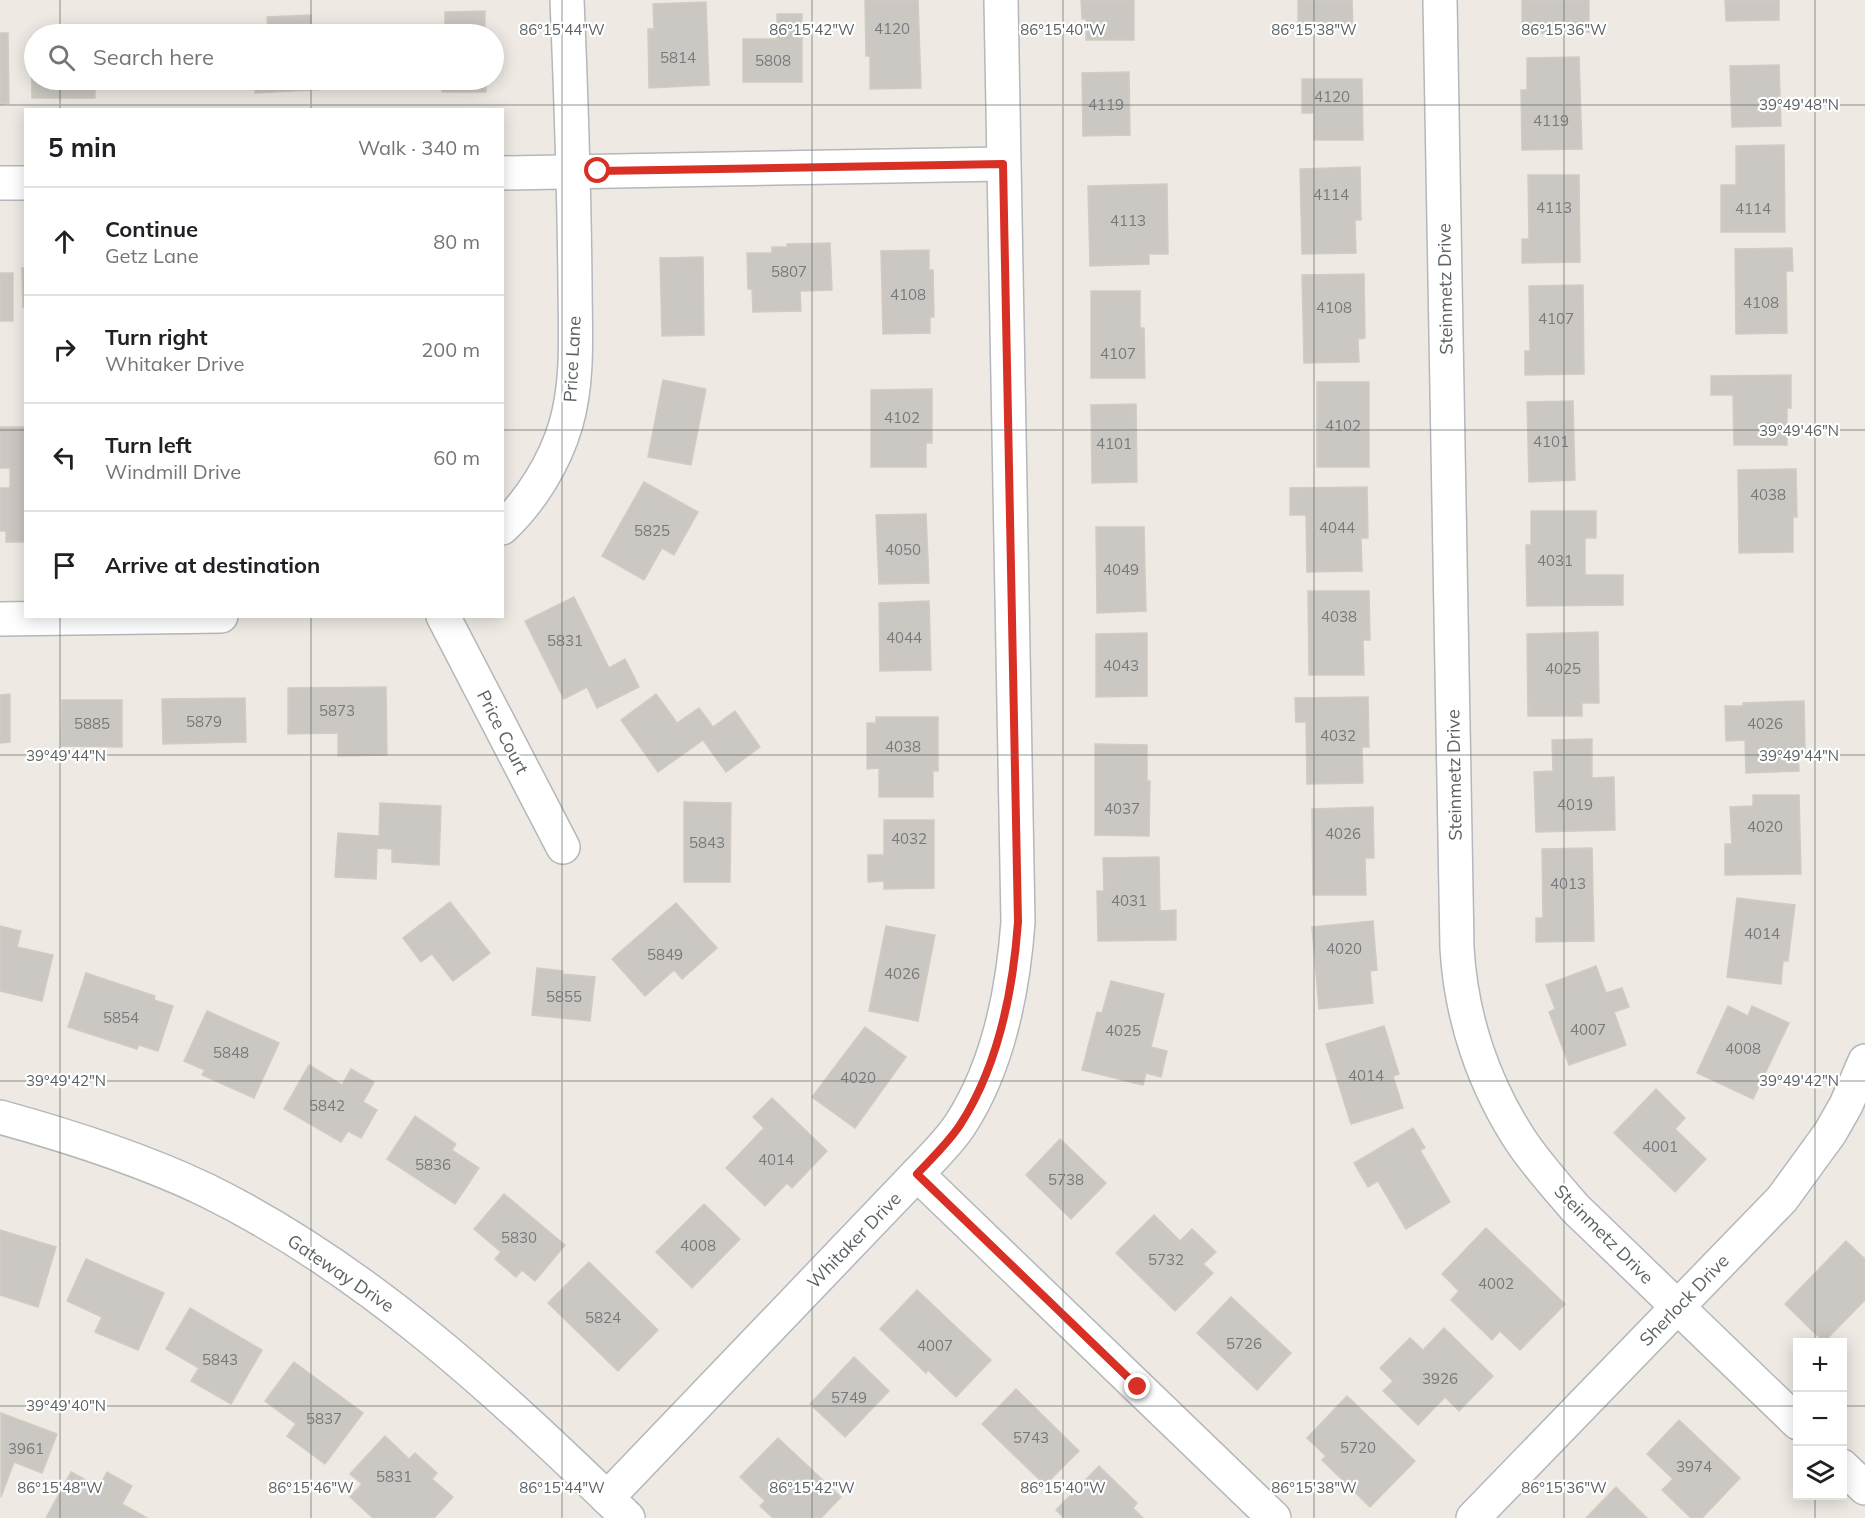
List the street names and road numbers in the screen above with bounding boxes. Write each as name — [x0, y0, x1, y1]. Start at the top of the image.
street label: Steinmetz Drive — [1432, 223, 1458, 355]
street label: Price Lane — [558, 315, 586, 403]
street label: Price Court — [472, 686, 534, 778]
street label: Steinmetz Drive — [1441, 709, 1467, 841]
street label: Steinmetz Drive — [1549, 1179, 1659, 1289]
street label: Whitaker Drive — [802, 1187, 906, 1293]
street label: Gateway Drive — [283, 1229, 399, 1317]
street label: Sherlock Drive — [1634, 1249, 1734, 1351]

